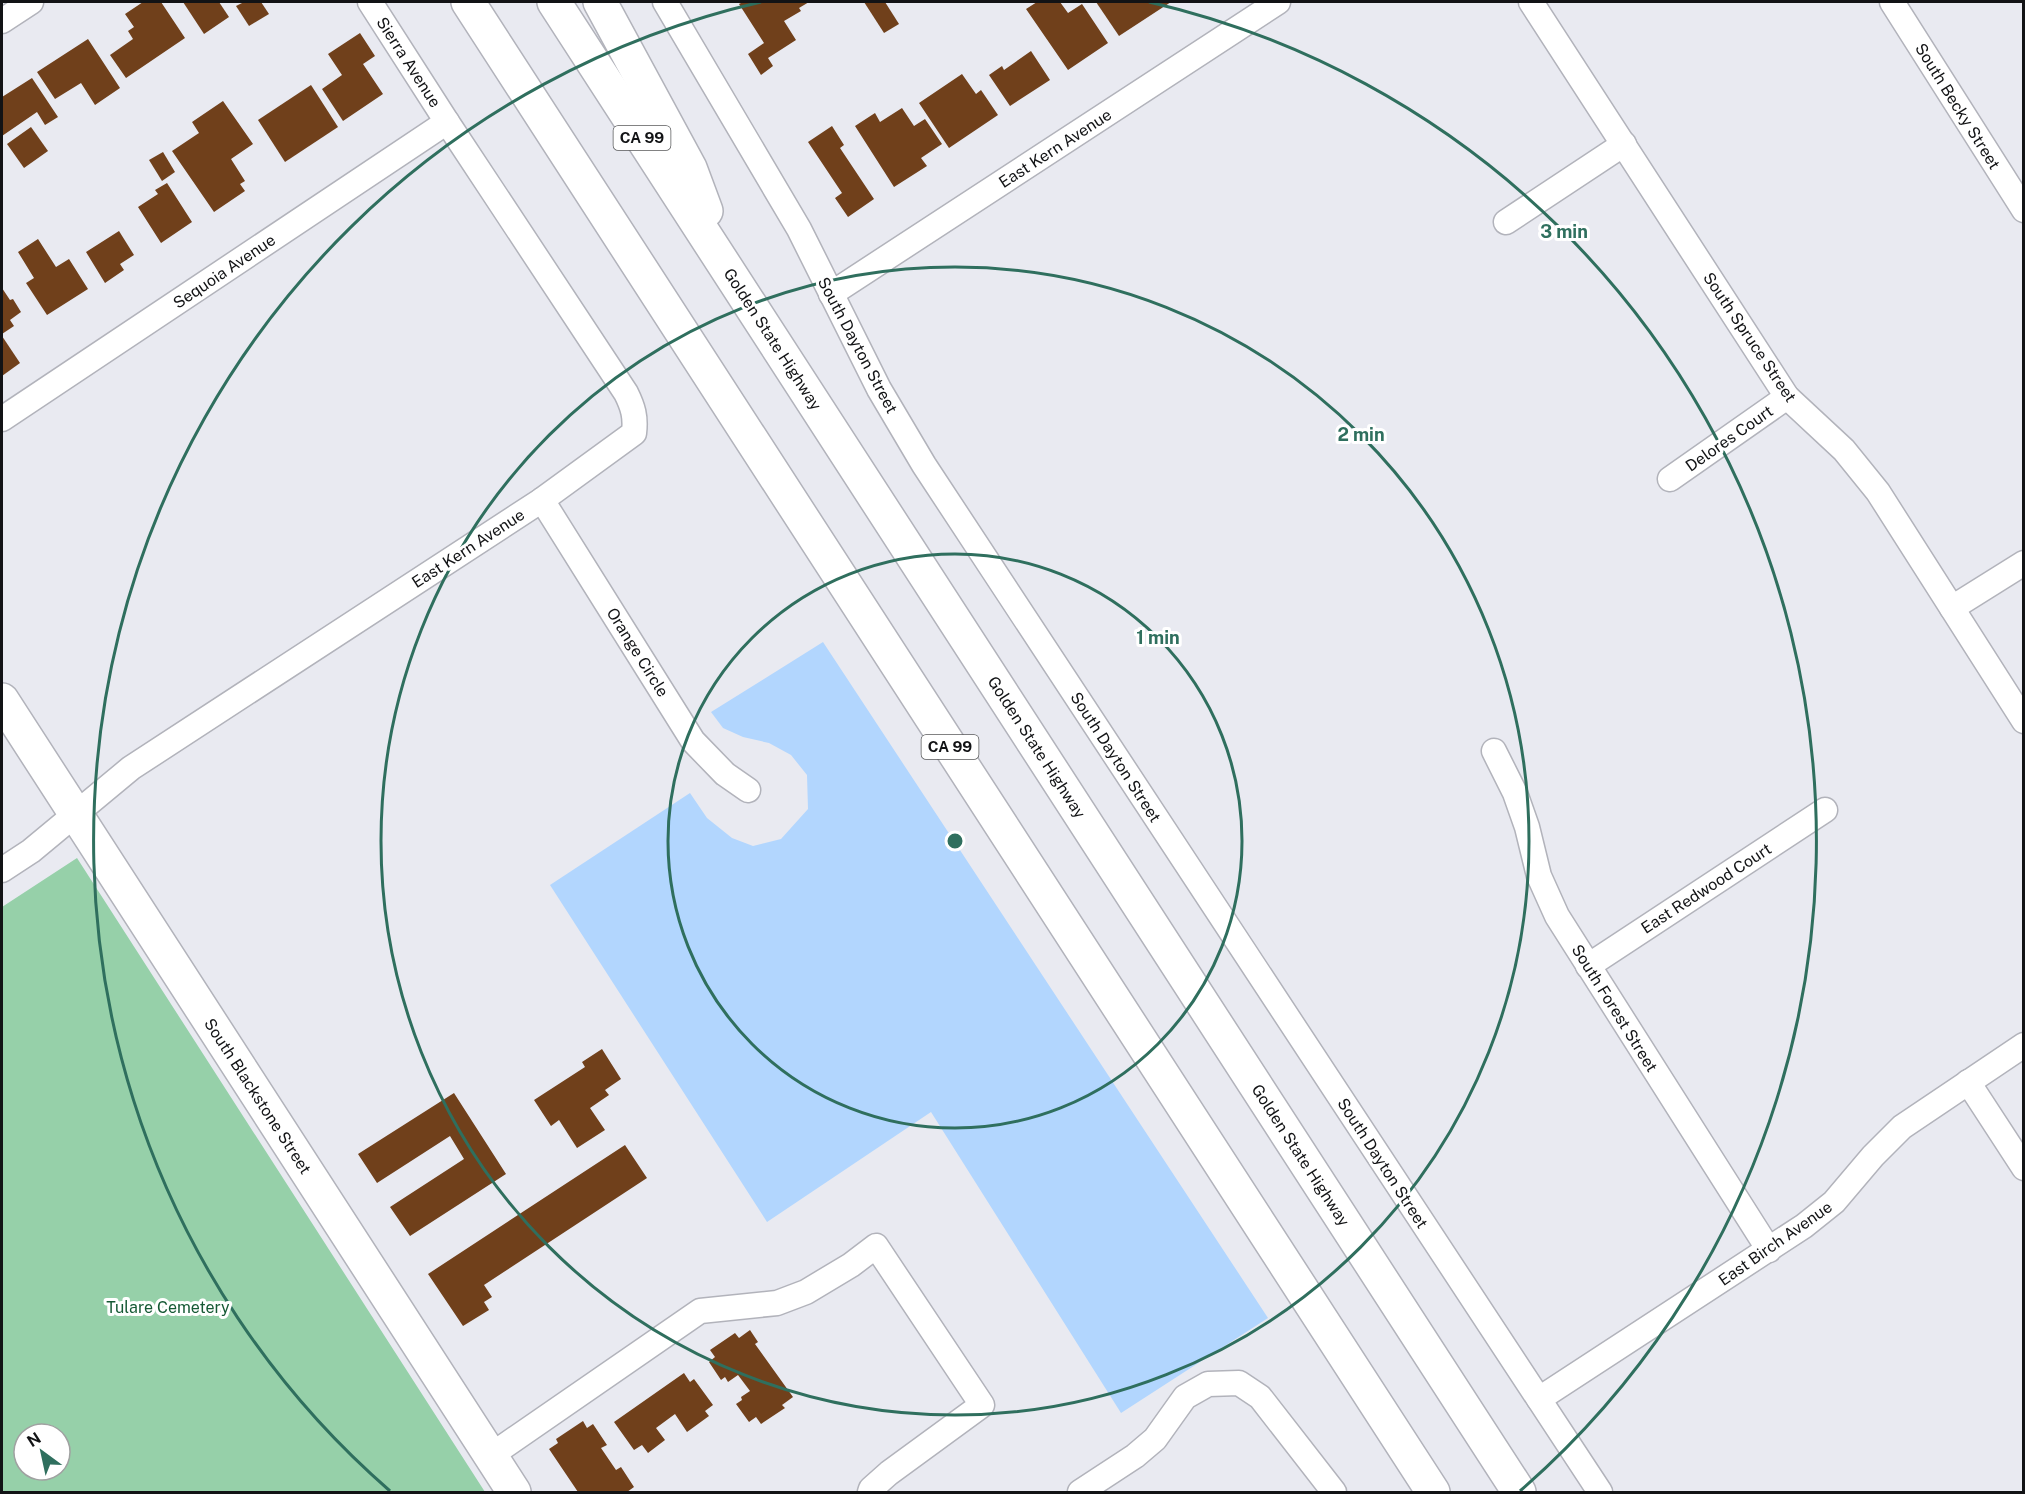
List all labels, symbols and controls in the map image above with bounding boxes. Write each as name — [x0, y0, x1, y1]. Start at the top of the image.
street label: Sierra Avenue — [372, 14, 445, 111]
street label: South Becky Street — [1911, 40, 2004, 173]
street label: East Kern Avenue — [995, 105, 1115, 192]
road number: CA 99 — [614, 126, 670, 150]
text: 3 min — [1540, 221, 1588, 242]
street label: Sequoia Avenue — [170, 230, 279, 313]
street label: Golden State Highway — [720, 265, 826, 414]
street label: South Spruce Street — [1699, 269, 1800, 406]
street label: South Dayton Street — [814, 274, 902, 417]
street label: Delores Court — [1682, 401, 1777, 476]
text: 2 min — [1337, 424, 1385, 445]
street label: East Kern Avenue — [408, 505, 528, 592]
street label: Orange Circle — [603, 604, 673, 700]
text: 1 min — [1136, 627, 1180, 648]
street label: Golden State Highway — [984, 673, 1090, 822]
street label: South Dayton Street — [1066, 689, 1165, 826]
road number: CA 99 — [922, 735, 978, 759]
centre of rings — [945, 831, 965, 851]
street label: East Redwood Court — [1638, 839, 1775, 938]
street label: South Forest Street — [1568, 941, 1661, 1075]
street label: South Blackstone Street — [200, 1015, 315, 1178]
street label: Golden State Highway — [1248, 1081, 1354, 1230]
street label: South Dayton Street — [1333, 1095, 1432, 1232]
street label: East Birch Avenue — [1715, 1197, 1836, 1290]
park label: Tulare Cemetery — [106, 1298, 230, 1317]
north arrow — [12, 1422, 72, 1482]
text: N — [24, 1428, 45, 1451]

